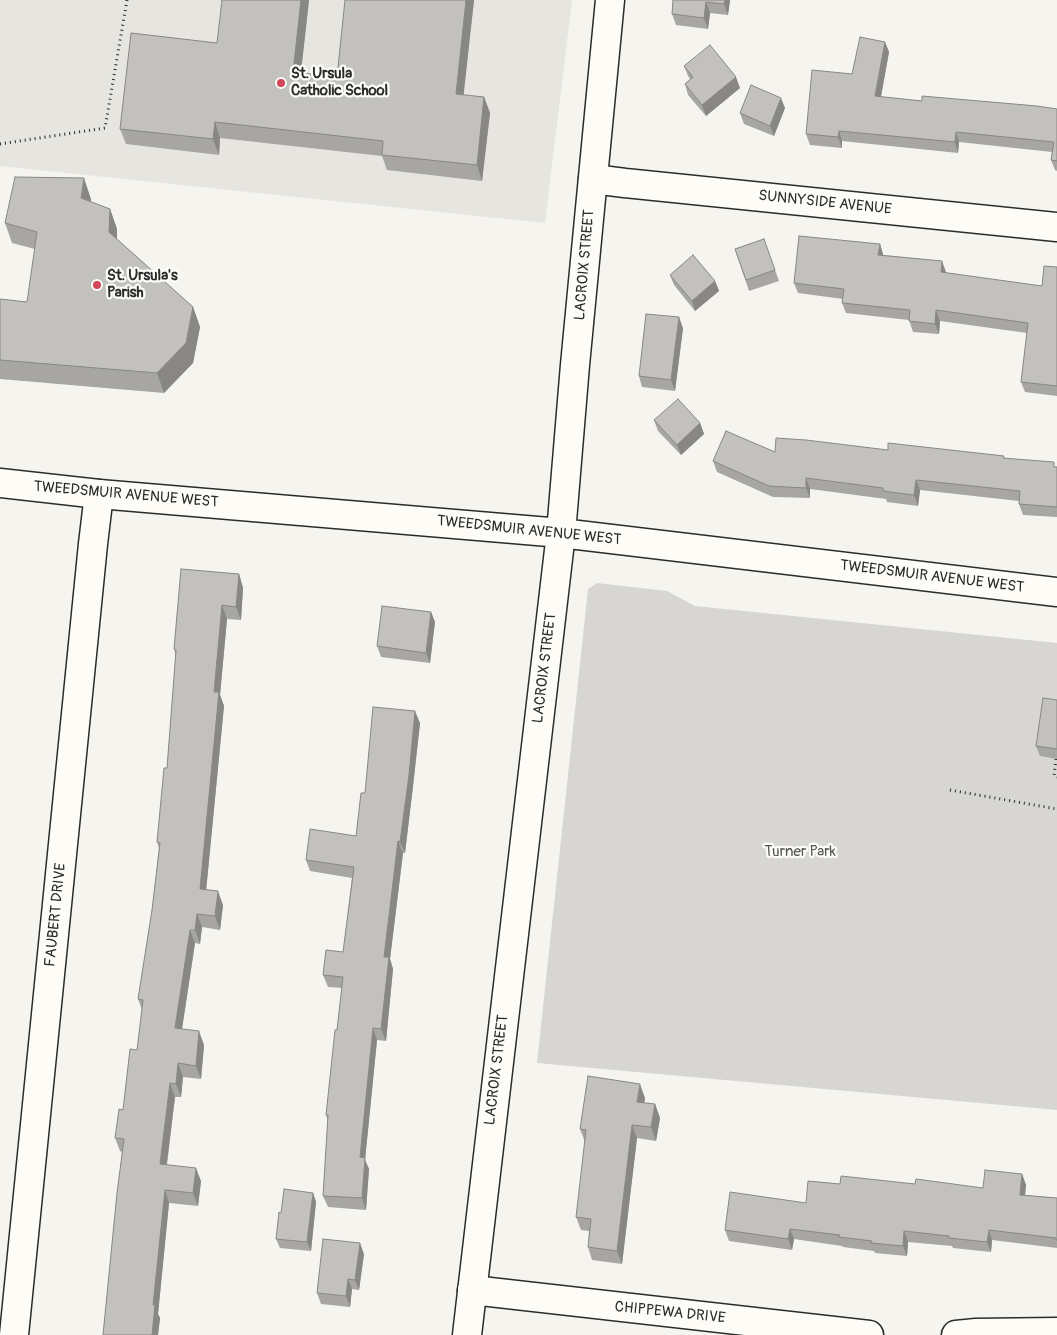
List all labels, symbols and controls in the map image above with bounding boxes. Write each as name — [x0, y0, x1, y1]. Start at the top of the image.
place label: St. Ursula Catholic School — [291, 65, 388, 100]
marker: St. Ursula Catholic School — [275, 77, 287, 89]
street label: SUNNYSIDE AVENUE — [758, 187, 892, 219]
street label: LACROIX STREET — [571, 209, 599, 321]
place label: St. Ursula's Parish — [107, 267, 178, 302]
marker: St. Ursula's Parish — [91, 279, 103, 291]
street label: TWEEDSMUIR AVENUE WEST — [33, 478, 219, 512]
street label: TWEEDSMUIR AVENUE WEST — [436, 512, 622, 550]
street label: TWEEDSMUIR AVENUE WEST — [839, 557, 1025, 597]
street label: LACROIX STREET — [529, 612, 561, 724]
park label: Turner Park — [764, 843, 836, 861]
street label: FAUBERT DRIVE — [42, 862, 70, 968]
street label: LACROIX STREET — [481, 1014, 513, 1126]
street label: CHIPPEWA DRIVE — [614, 1298, 726, 1328]

